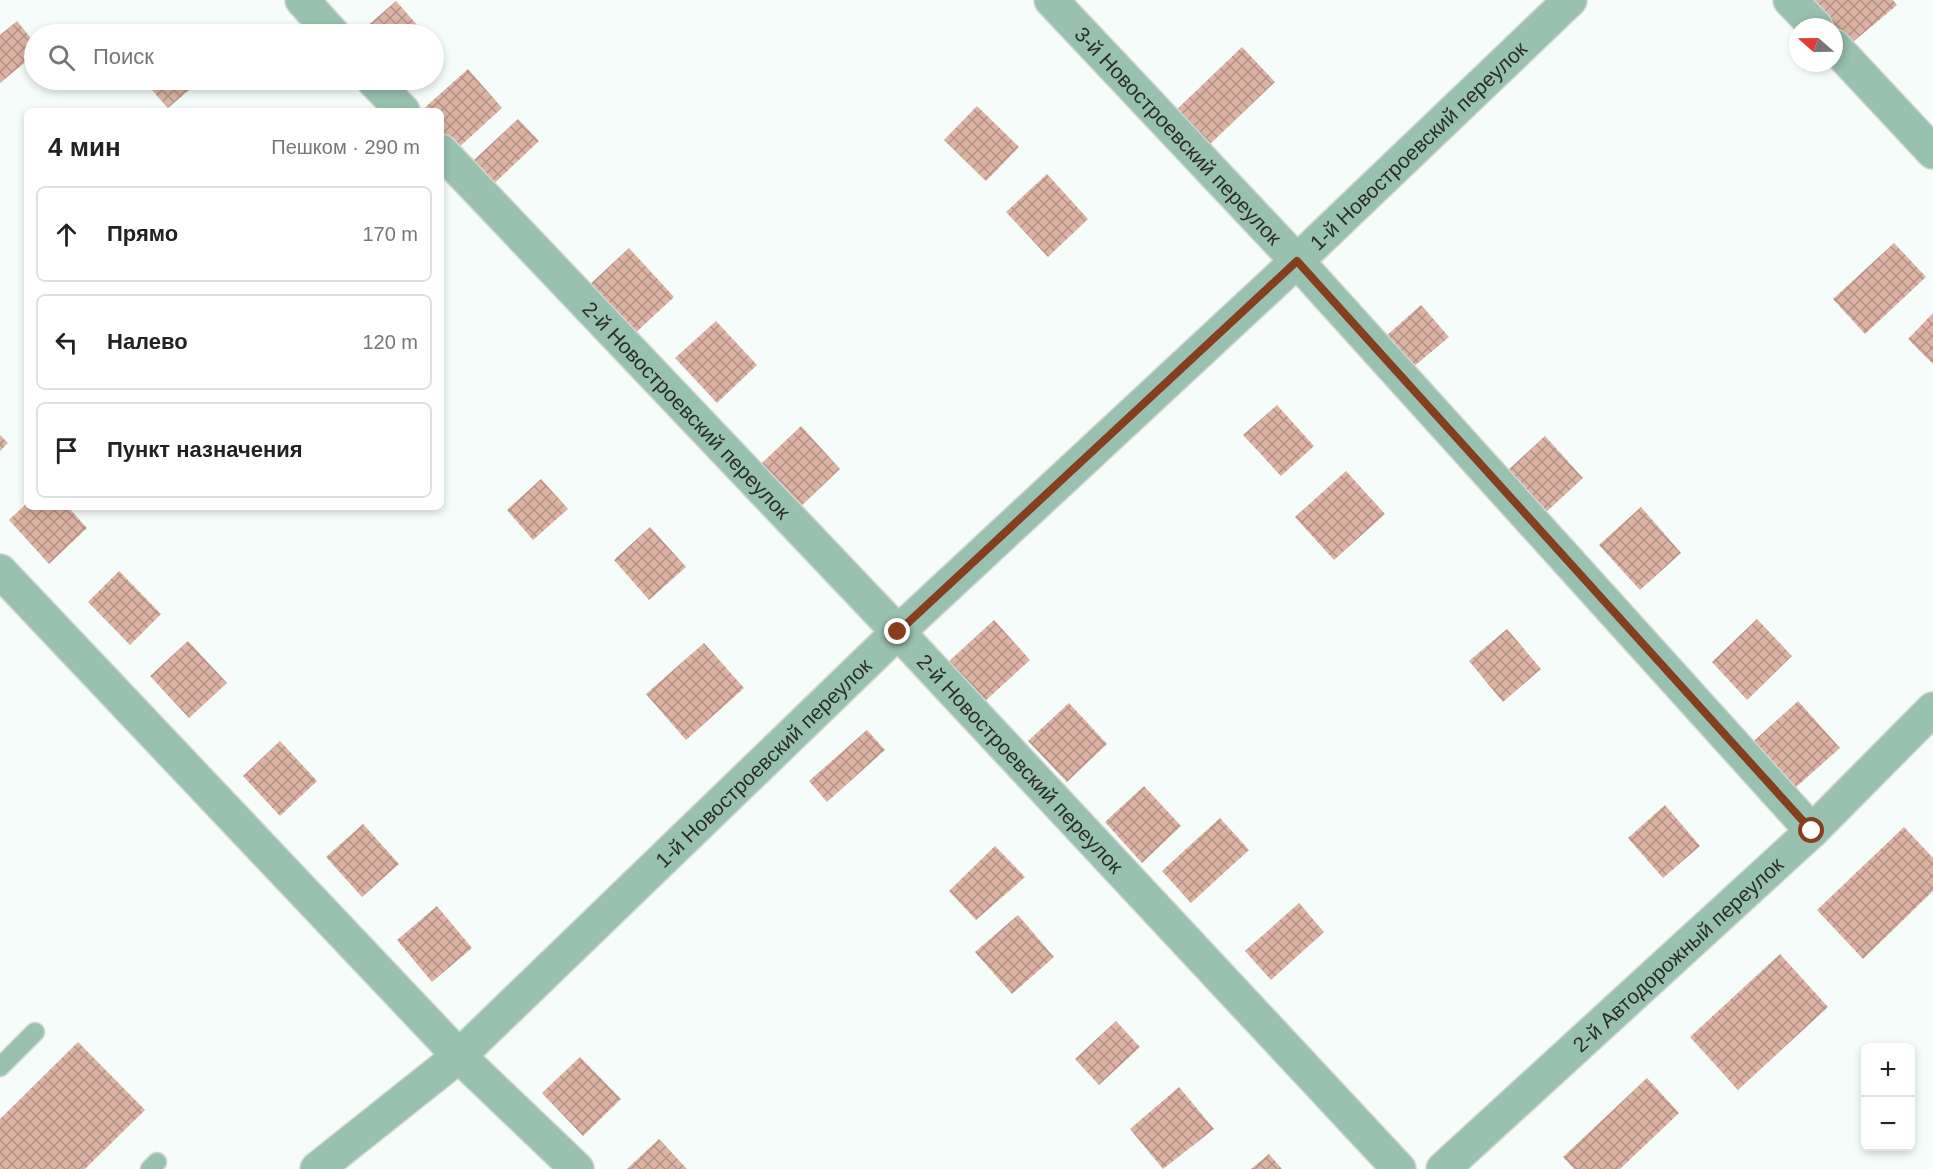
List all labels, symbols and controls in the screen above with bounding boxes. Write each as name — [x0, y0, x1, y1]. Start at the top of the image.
north arrow — [1789, 18, 1843, 72]
street label: 3-й Новостроевский переулок — [1071, 22, 1287, 250]
search box — [24, 24, 444, 90]
street label: 1-й Новостроевский переулок — [1305, 36, 1531, 254]
icon: search — [45, 41, 78, 74]
text: Поиск — [93, 44, 154, 69]
text: 4 мин — [48, 132, 121, 162]
text: Пешком · 290 m — [271, 136, 420, 158]
icon: ahead — [50, 218, 83, 251]
text: Прямо — [107, 221, 178, 246]
text: 170 m — [362, 223, 418, 245]
street label: 2-й Новостроевский переулок — [579, 297, 796, 524]
icon: left — [50, 326, 83, 359]
text: Налево — [107, 329, 188, 354]
text: 120 m — [362, 331, 418, 353]
icon: arrive — [50, 434, 83, 467]
text: Пункт назначения — [107, 437, 303, 462]
route end — [884, 618, 910, 644]
street label: 2-й Новостроевский переулок — [913, 649, 1128, 878]
street label: 1-й Новостроевский переулок — [650, 653, 876, 872]
route start — [1798, 817, 1824, 843]
street label: 2-й Автодорожный переулок — [1568, 852, 1788, 1056]
map controls — [1861, 1043, 1915, 1151]
button: + — [1861, 1043, 1915, 1097]
button: − — [1861, 1097, 1915, 1151]

